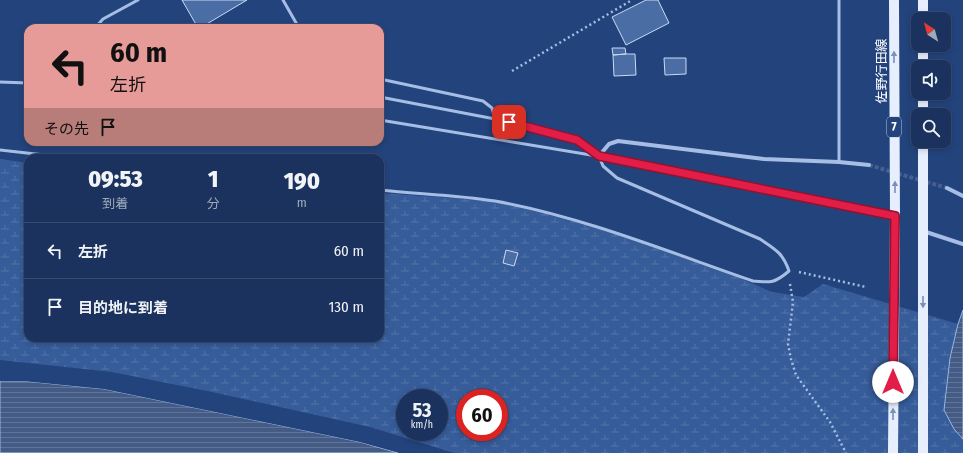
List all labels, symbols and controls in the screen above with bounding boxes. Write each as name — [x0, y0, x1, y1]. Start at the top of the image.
north arrow — [911, 12, 951, 52]
map controls — [911, 12, 951, 148]
text: 60 m — [110, 36, 167, 69]
street label: 佐野行田線 — [874, 38, 889, 104]
icon: left — [44, 40, 96, 92]
one-way arrow — [891, 50, 897, 63]
button: sound — [911, 60, 951, 100]
text: 左折 — [110, 74, 146, 96]
pin — [492, 105, 526, 139]
button: search — [911, 108, 951, 148]
icon: arrive — [498, 111, 520, 133]
icon: arrive — [97, 116, 119, 138]
road number: 7 — [887, 117, 901, 137]
text: その先 — [44, 120, 89, 138]
text: 09:53 — [88, 165, 143, 193]
text: 1 — [208, 165, 218, 193]
text: 190 — [284, 167, 320, 195]
one-way arrow — [892, 180, 898, 193]
text: m — [297, 195, 307, 210]
text: 到着 — [102, 196, 128, 211]
text: 分 — [207, 196, 220, 211]
icon: left — [44, 240, 66, 262]
text: 60 m — [334, 242, 364, 260]
text: 左折 — [78, 243, 108, 261]
icon: arrive — [44, 296, 66, 318]
one-way arrow — [920, 296, 926, 309]
text: 130 m — [329, 298, 364, 316]
text: 目的地に到着 — [78, 299, 168, 317]
position arrow — [872, 361, 914, 403]
speed limit sign: 60 — [456, 389, 508, 441]
text: 53 — [412, 398, 432, 422]
one-way arrow — [890, 407, 896, 420]
text: km/h — [411, 419, 433, 431]

